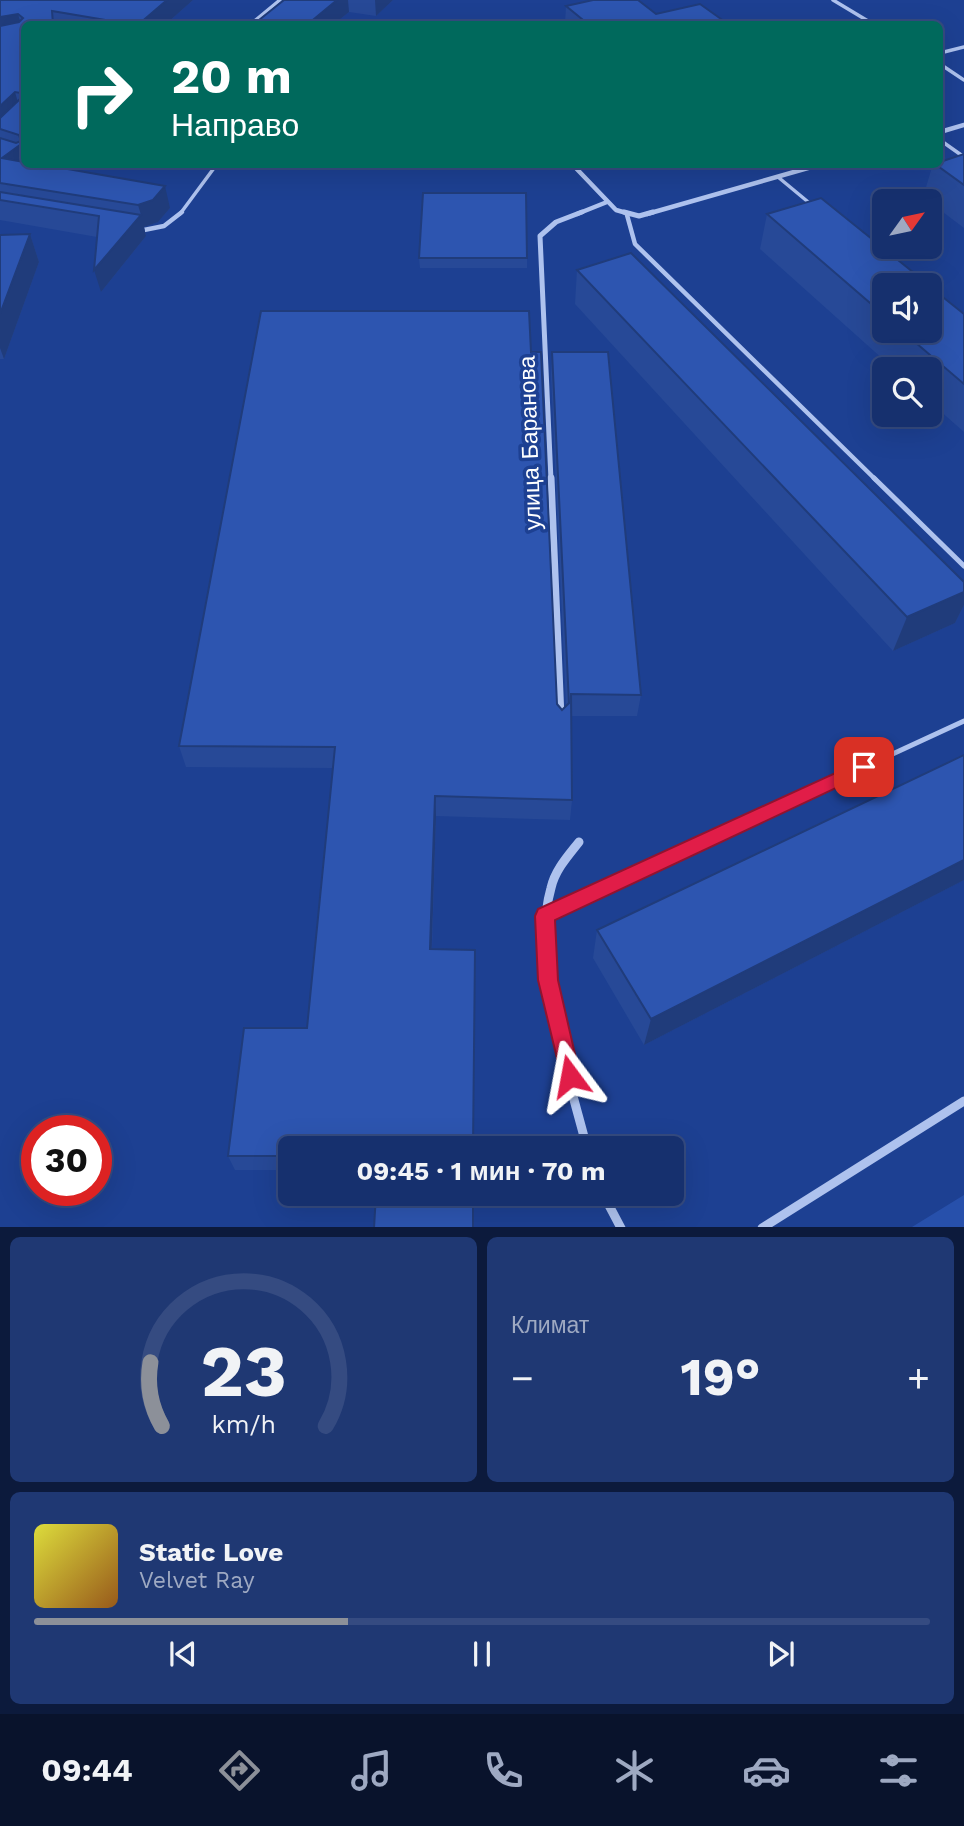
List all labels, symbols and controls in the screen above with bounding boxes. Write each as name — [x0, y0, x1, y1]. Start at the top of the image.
text: 20 m — [171, 47, 292, 105]
icon: right — [56, 49, 147, 140]
text: Направо — [171, 106, 299, 144]
north arrow — [872, 189, 942, 259]
map controls — [872, 189, 942, 427]
button: sound — [872, 273, 942, 343]
street label: улица Баранова — [513, 355, 547, 531]
button: search — [872, 357, 942, 427]
pin — [834, 737, 894, 797]
icon: arrive — [845, 748, 883, 786]
position arrow — [533, 1039, 607, 1113]
speed limit sign: 30 — [21, 1115, 112, 1206]
text: 09:45 · 1 мин · 70 m — [357, 1156, 605, 1186]
text: Климат — [511, 1312, 589, 1339]
text: 23 — [200, 1328, 287, 1414]
text: 19° — [680, 1347, 761, 1408]
text: − — [511, 1356, 534, 1400]
text: + — [907, 1356, 930, 1400]
text: km/h — [211, 1409, 276, 1438]
text: Static Love — [139, 1537, 283, 1567]
text: Velvet Ray — [139, 1567, 255, 1594]
icon: previous — [164, 1635, 202, 1673]
icon: pause — [463, 1635, 501, 1673]
icon: next — [762, 1635, 800, 1673]
icon: directions — [215, 1746, 264, 1795]
icon: music — [347, 1746, 396, 1795]
icon: phone — [479, 1746, 528, 1795]
icon: climate — [610, 1746, 659, 1795]
icon: car — [742, 1746, 791, 1795]
icon: filters — [874, 1746, 923, 1795]
text: 09:44 — [41, 1751, 133, 1789]

